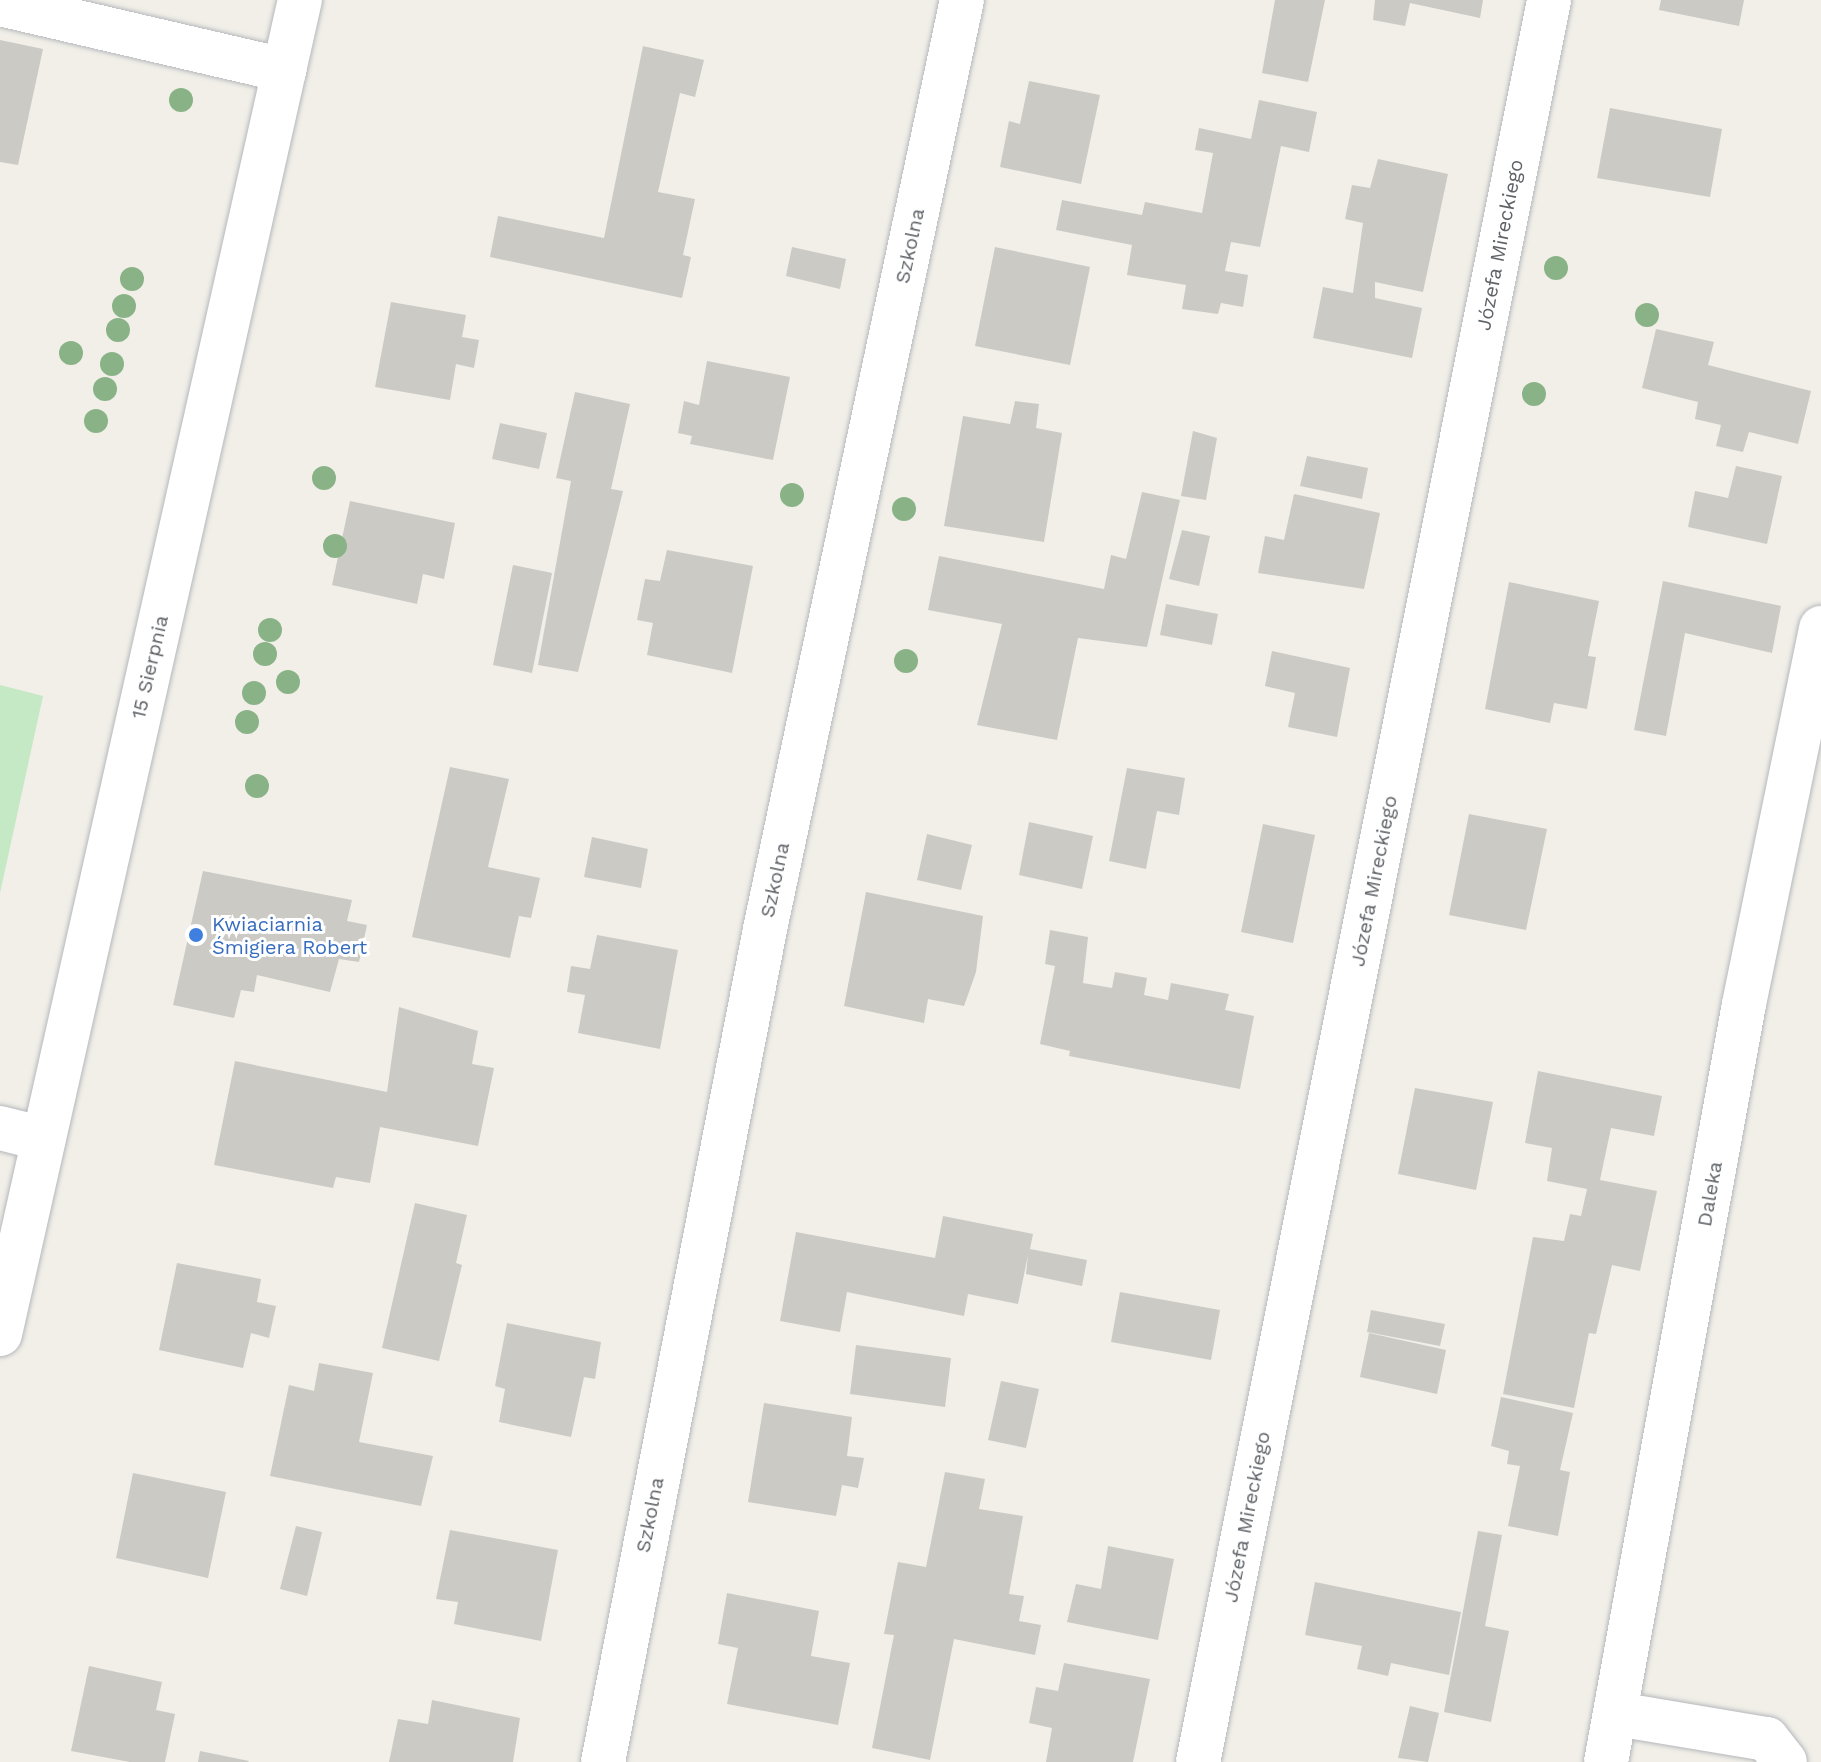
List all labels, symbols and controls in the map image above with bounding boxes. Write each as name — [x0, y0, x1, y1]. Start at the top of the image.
street label: Józefa Mireckiego — [1472, 157, 1528, 333]
street label: Szkolna — [890, 206, 930, 286]
street label: 15 Sierpnia — [126, 613, 174, 721]
street label: Józefa Mireckiego — [1346, 793, 1402, 969]
street label: Szkolna — [755, 840, 795, 920]
place label: Kwiaciarnia Śmigiera Robert — [212, 912, 368, 959]
marker: Kwiaciarnia Śmigiera Robert — [187, 926, 205, 944]
street label: Daleka — [1692, 1159, 1728, 1229]
street label: Józefa Mireckiego — [1219, 1429, 1275, 1605]
street label: Szkolna — [631, 1475, 669, 1555]

